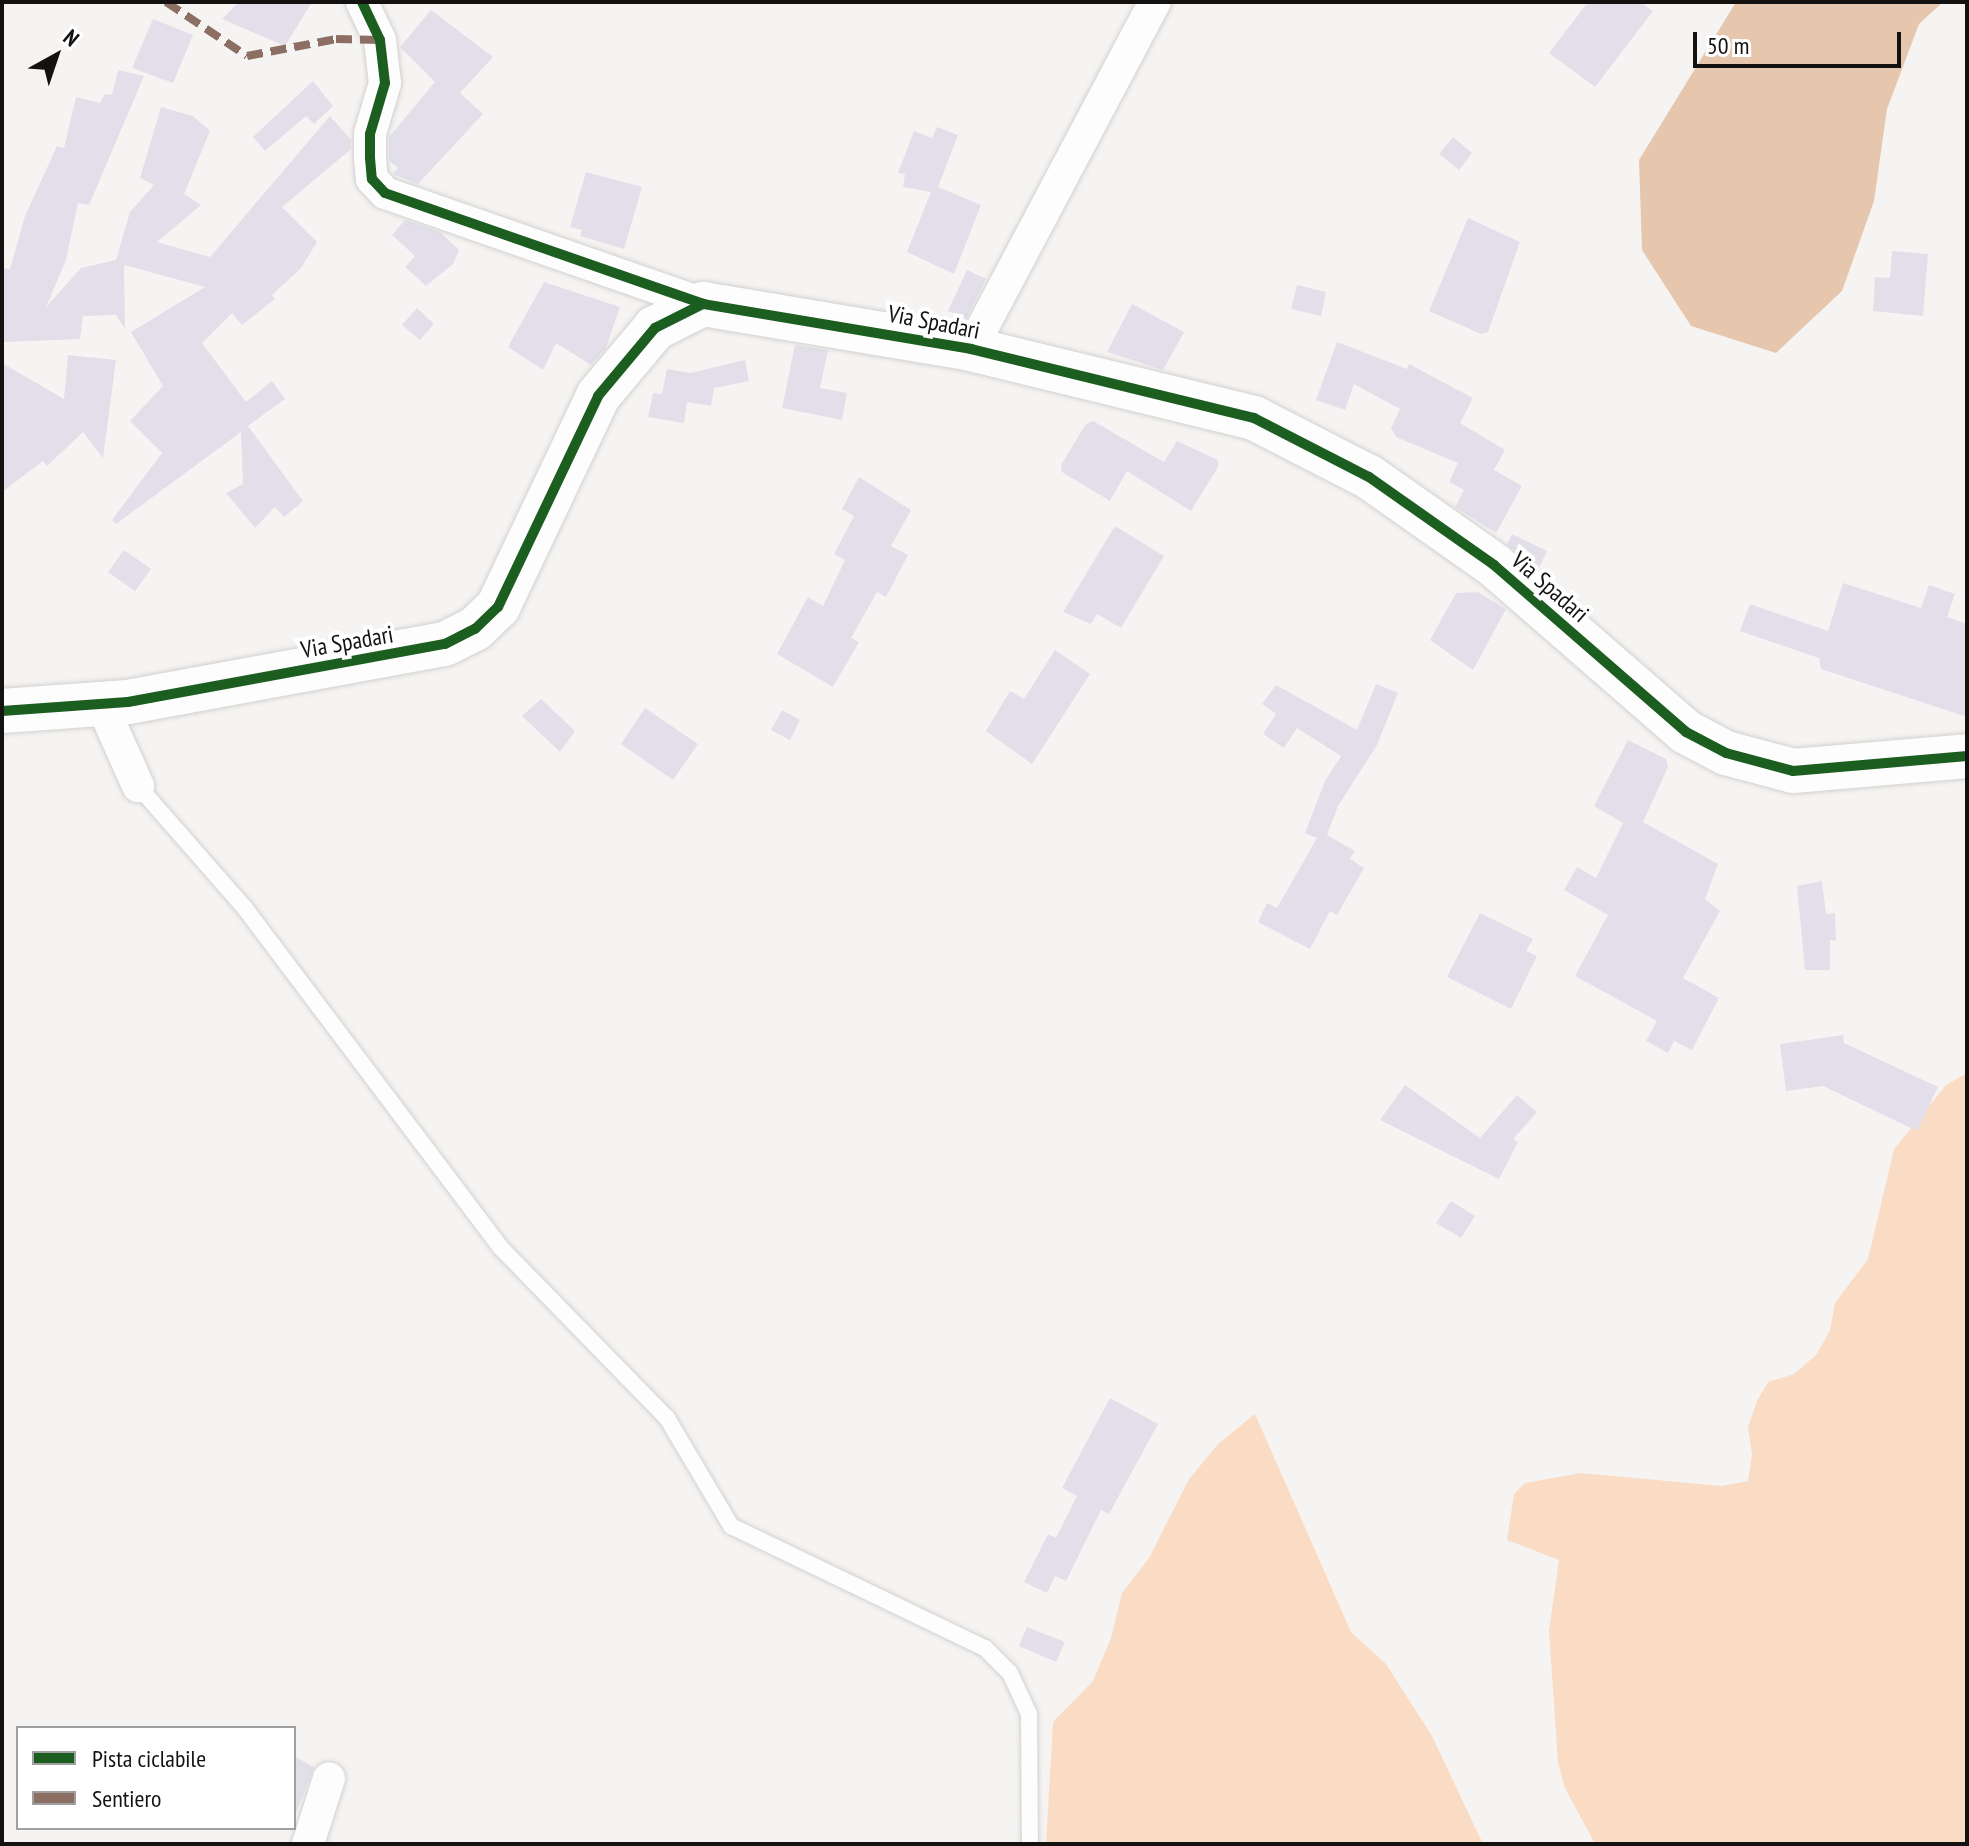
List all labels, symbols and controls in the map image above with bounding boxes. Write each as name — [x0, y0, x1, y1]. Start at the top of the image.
north arrow — [16, 16, 96, 96]
scale bar — [1697, 16, 1905, 66]
text: N — [58, 23, 85, 52]
text: 50 m — [1707, 30, 1749, 61]
street label: Via Spadari — [886, 299, 982, 345]
street label: Via Spadari — [1505, 546, 1595, 628]
street label: Via Spadari — [299, 620, 395, 664]
legend — [16, 1726, 296, 1830]
text: Pista ciclabile — [92, 1743, 206, 1774]
text: Sentiero — [92, 1783, 161, 1814]

